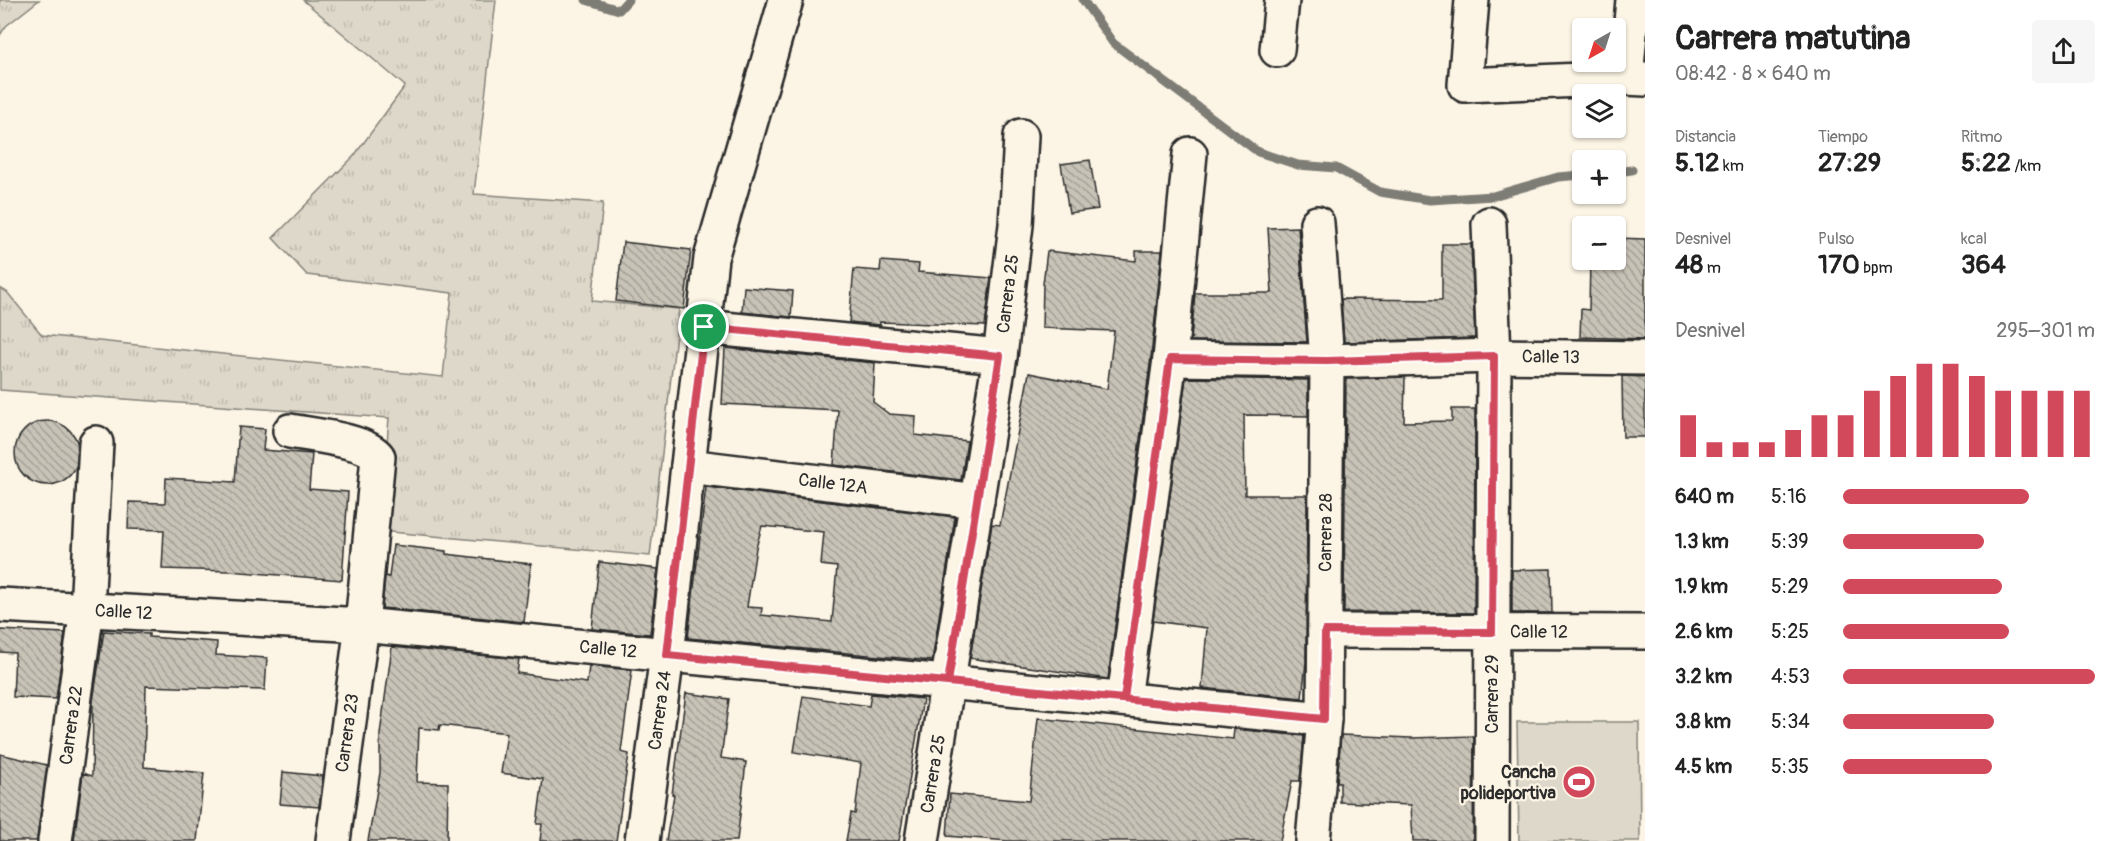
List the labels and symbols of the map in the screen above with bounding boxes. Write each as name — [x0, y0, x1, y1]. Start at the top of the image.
north arrow — [1572, 18, 1626, 72]
street label: Carrera 25 — [992, 253, 1024, 335]
pin — [678, 301, 729, 352]
street label: Calle 13 — [1522, 345, 1580, 369]
street label: Calle 12A — [797, 468, 869, 500]
street label: Carrera 28 — [1314, 493, 1338, 572]
street label: Calle 12 — [94, 599, 153, 625]
street label: Calle 12 — [1510, 621, 1568, 644]
street label: Calle 12 — [578, 635, 638, 664]
street label: Carrera 29 — [1481, 655, 1504, 733]
street label: Carrera 24 — [643, 668, 677, 751]
street label: Carrera 22 — [55, 684, 88, 766]
street label: Carrera 23 — [331, 692, 364, 774]
street label: Carrera 25 — [916, 733, 951, 815]
place label: Cancha polideportiva — [1460, 761, 1557, 805]
sports icon: Cancha polideportiva — [1561, 764, 1597, 800]

